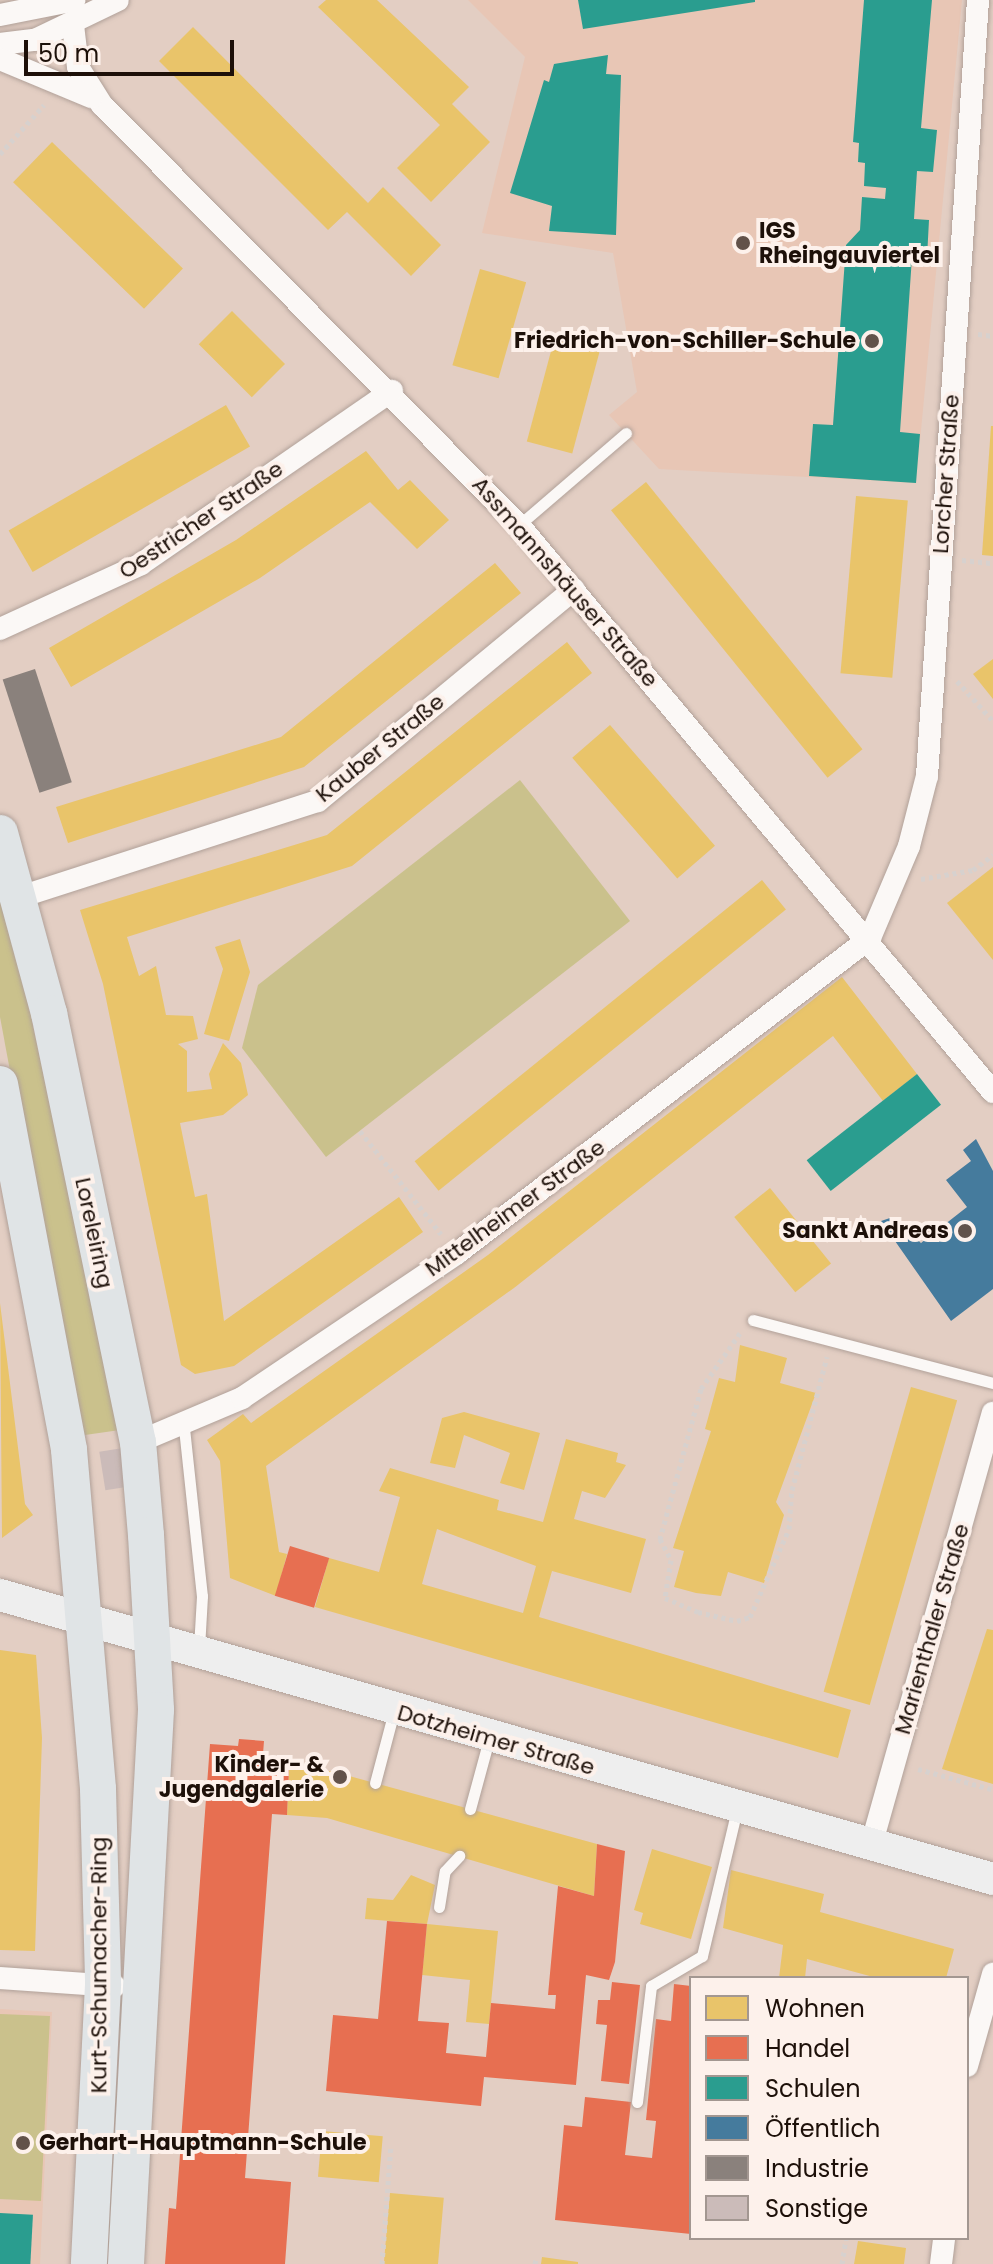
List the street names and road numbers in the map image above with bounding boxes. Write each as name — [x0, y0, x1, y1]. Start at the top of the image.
street label: Lorcher Straße — [927, 393, 965, 555]
street label: Oestricher Straße — [114, 455, 288, 585]
street label: Assmannshäuser Straße — [467, 472, 663, 692]
street label: Kauber Straße — [311, 688, 449, 808]
street label: Mittelheimer Straße — [420, 1134, 610, 1282]
street label: Loreleiring — [69, 1175, 119, 1291]
street label: Marienthaler Straße — [889, 1521, 975, 1737]
street label: Dotzheimer Straße — [394, 1699, 598, 1781]
street label: Kurt-Schumacher-Ring — [86, 1837, 112, 2093]

